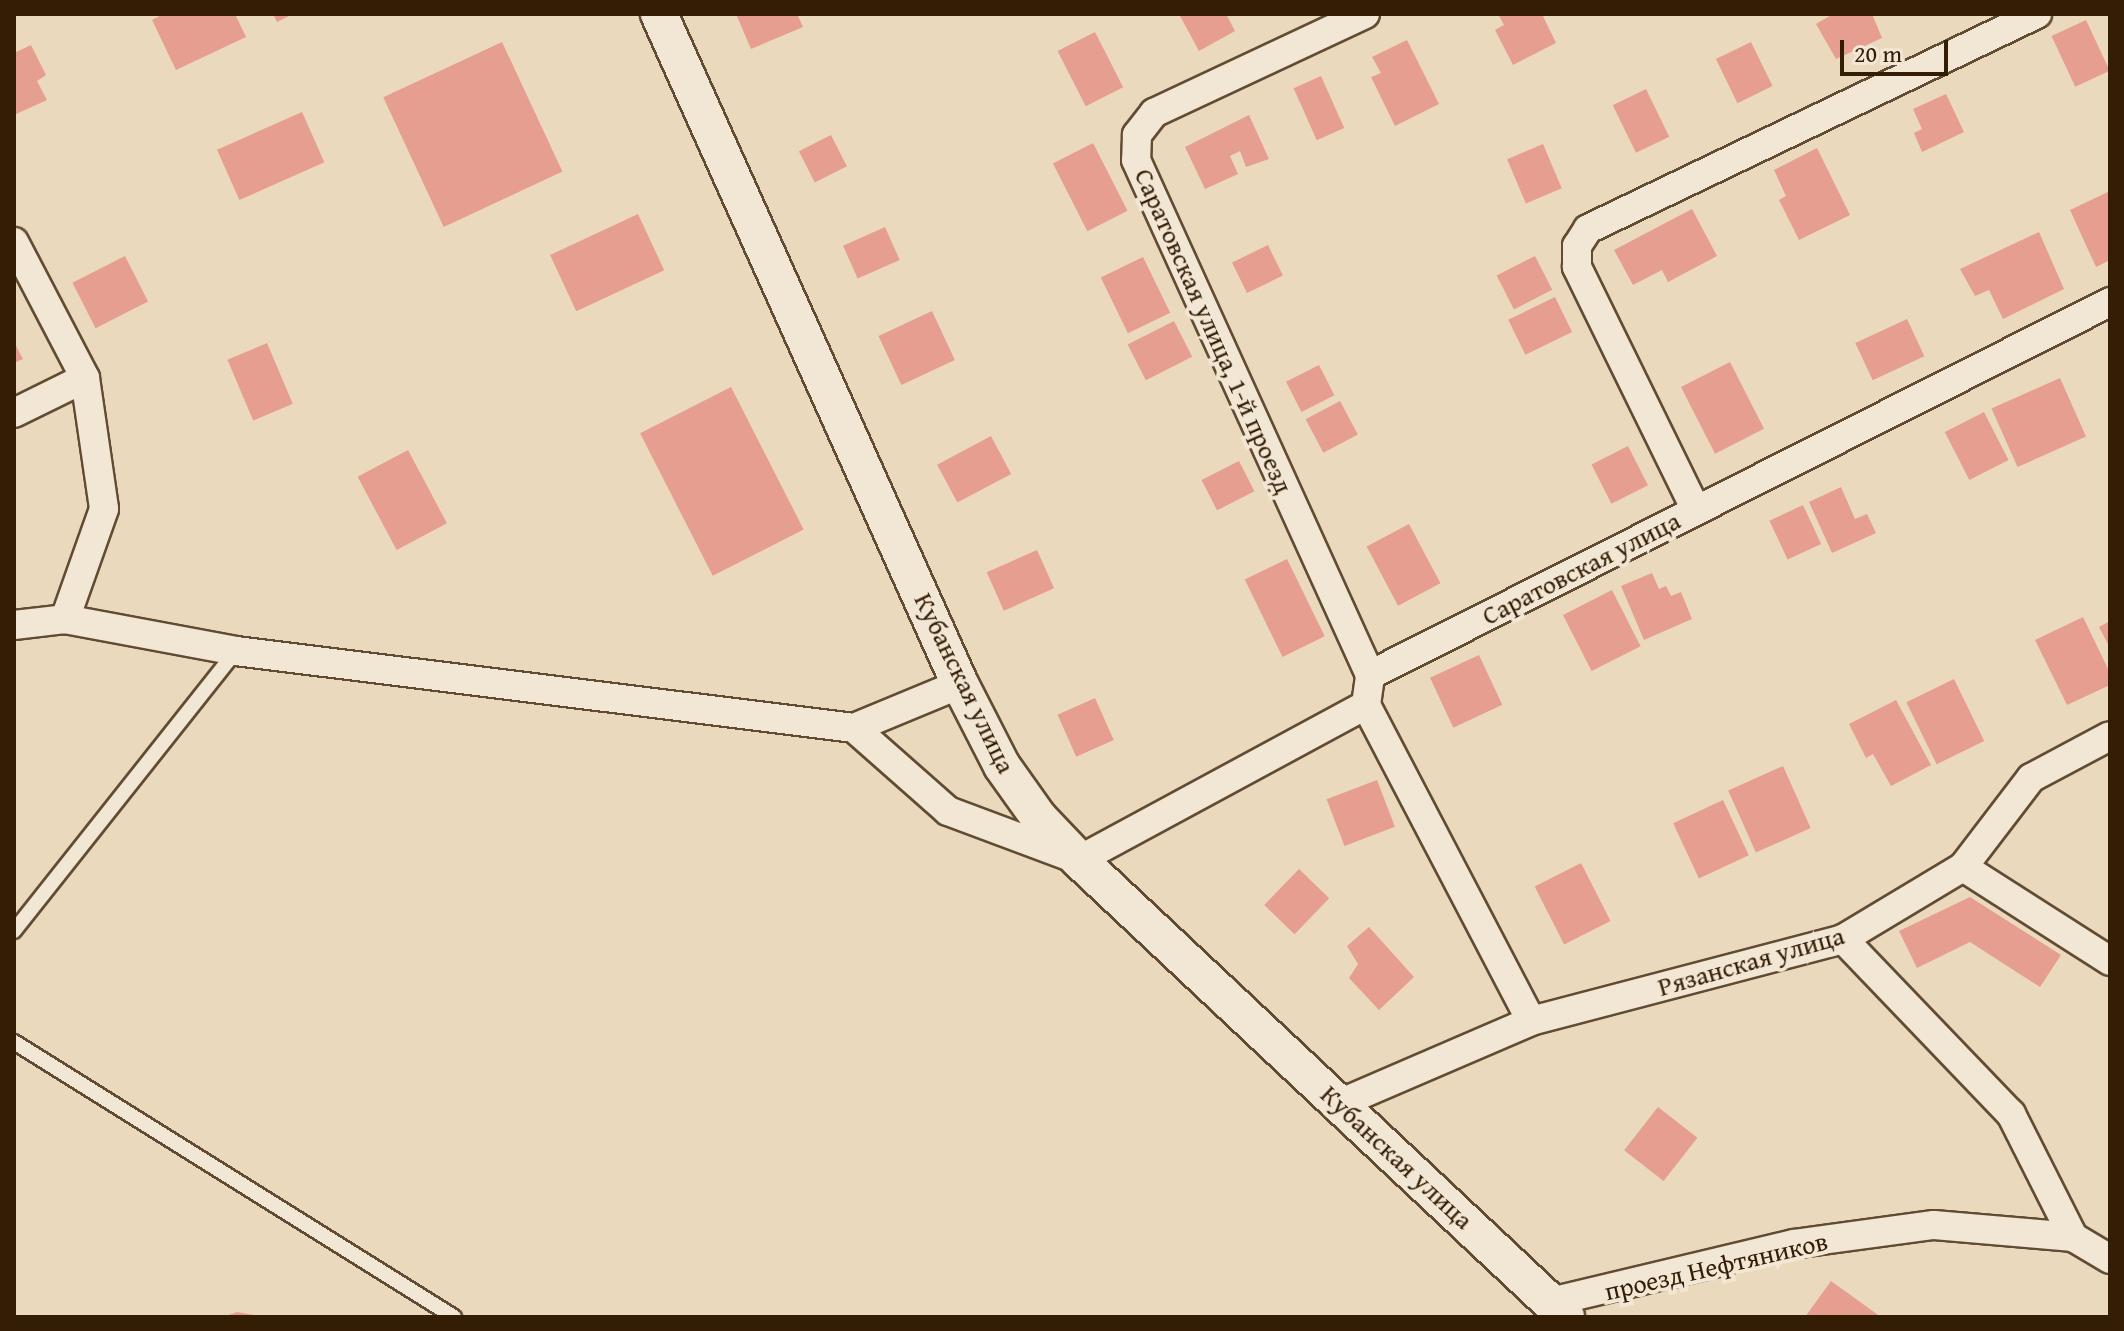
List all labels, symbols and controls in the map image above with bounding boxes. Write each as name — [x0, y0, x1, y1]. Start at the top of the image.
scale bar — [1844, 24, 1952, 74]
text: 20 m — [1854, 36, 1902, 71]
street label: Саратовская улица, 1-й проезд — [1128, 164, 1300, 498]
street label: Саратовская улица — [1477, 505, 1685, 631]
street label: Кубанская улица — [908, 588, 1022, 778]
street label: Рязанская улица — [1654, 919, 1848, 1003]
street label: Кубанская улица — [1314, 1079, 1480, 1235]
street label: проезд Нефтяников — [1601, 1225, 1831, 1307]

